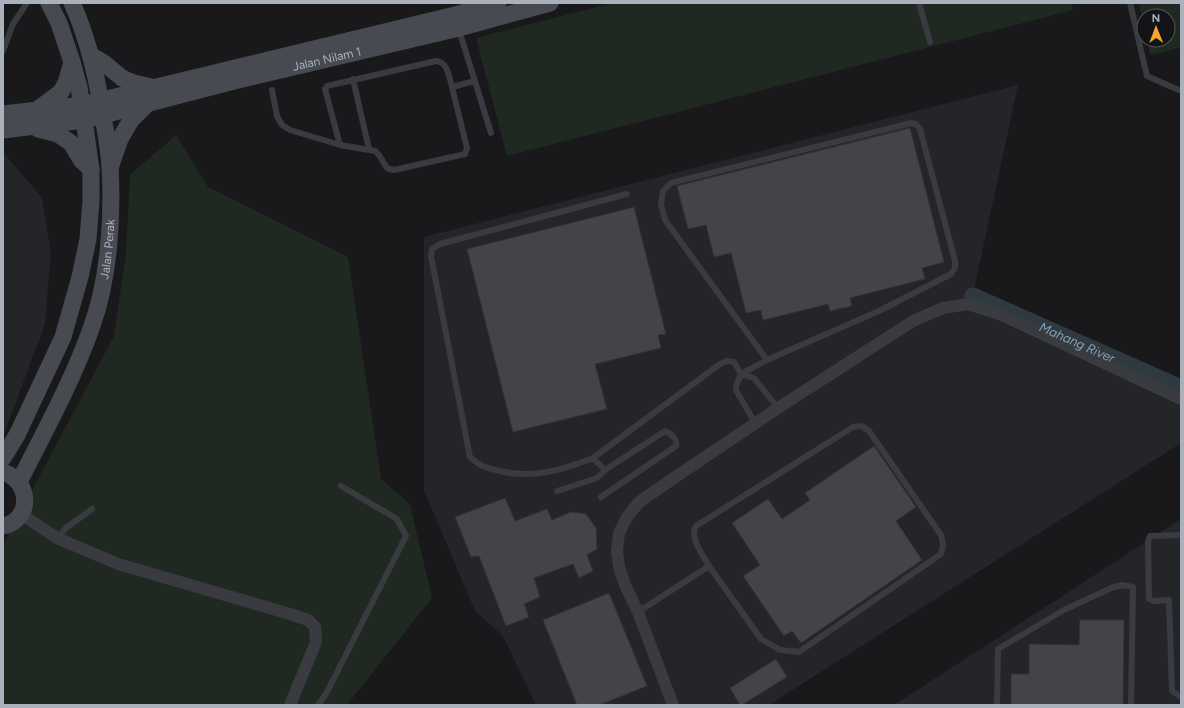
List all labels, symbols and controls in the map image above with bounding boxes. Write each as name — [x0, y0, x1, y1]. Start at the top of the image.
north arrow — [1136, 8, 1176, 48]
text: N — [1151, 12, 1160, 25]
street label: Jalan Nilam 1 — [291, 44, 362, 74]
street label: Jalan Perak — [97, 219, 117, 280]
water label: Mahang River — [1037, 319, 1118, 366]

